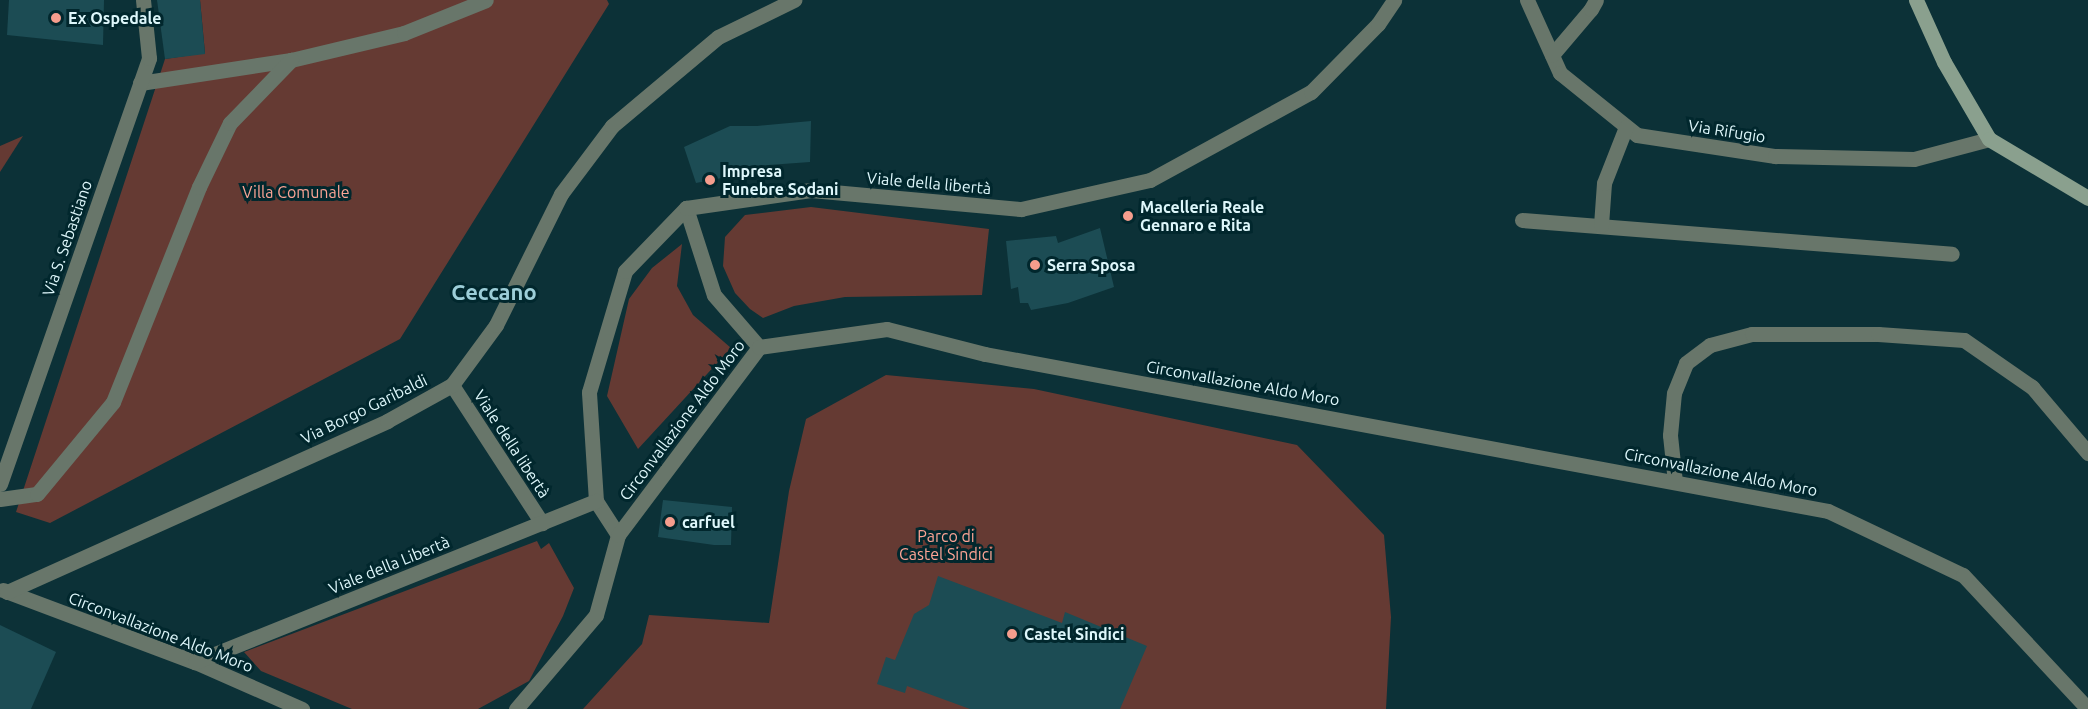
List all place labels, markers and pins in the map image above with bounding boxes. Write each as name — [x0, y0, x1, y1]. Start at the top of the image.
place label: Ex Ospedale — [68, 8, 162, 28]
marker: Ex Ospedale — [49, 11, 63, 25]
place label: Impresa Funebre Sodani — [722, 161, 838, 199]
marker: Impresa Funebre Sodani — [703, 173, 717, 187]
place label: Macelleria Reale Gennaro e Rita — [1140, 197, 1264, 235]
marker: Macelleria Reale Gennaro e Rita — [1121, 209, 1135, 223]
place label: Serra Sposa — [1047, 255, 1135, 275]
marker: Serra Sposa — [1028, 258, 1042, 272]
place label: carfuel — [682, 512, 735, 532]
marker: carfuel — [663, 515, 677, 529]
place label: Castel Sindici — [1024, 624, 1124, 644]
marker: Castel Sindici — [1005, 627, 1019, 641]

